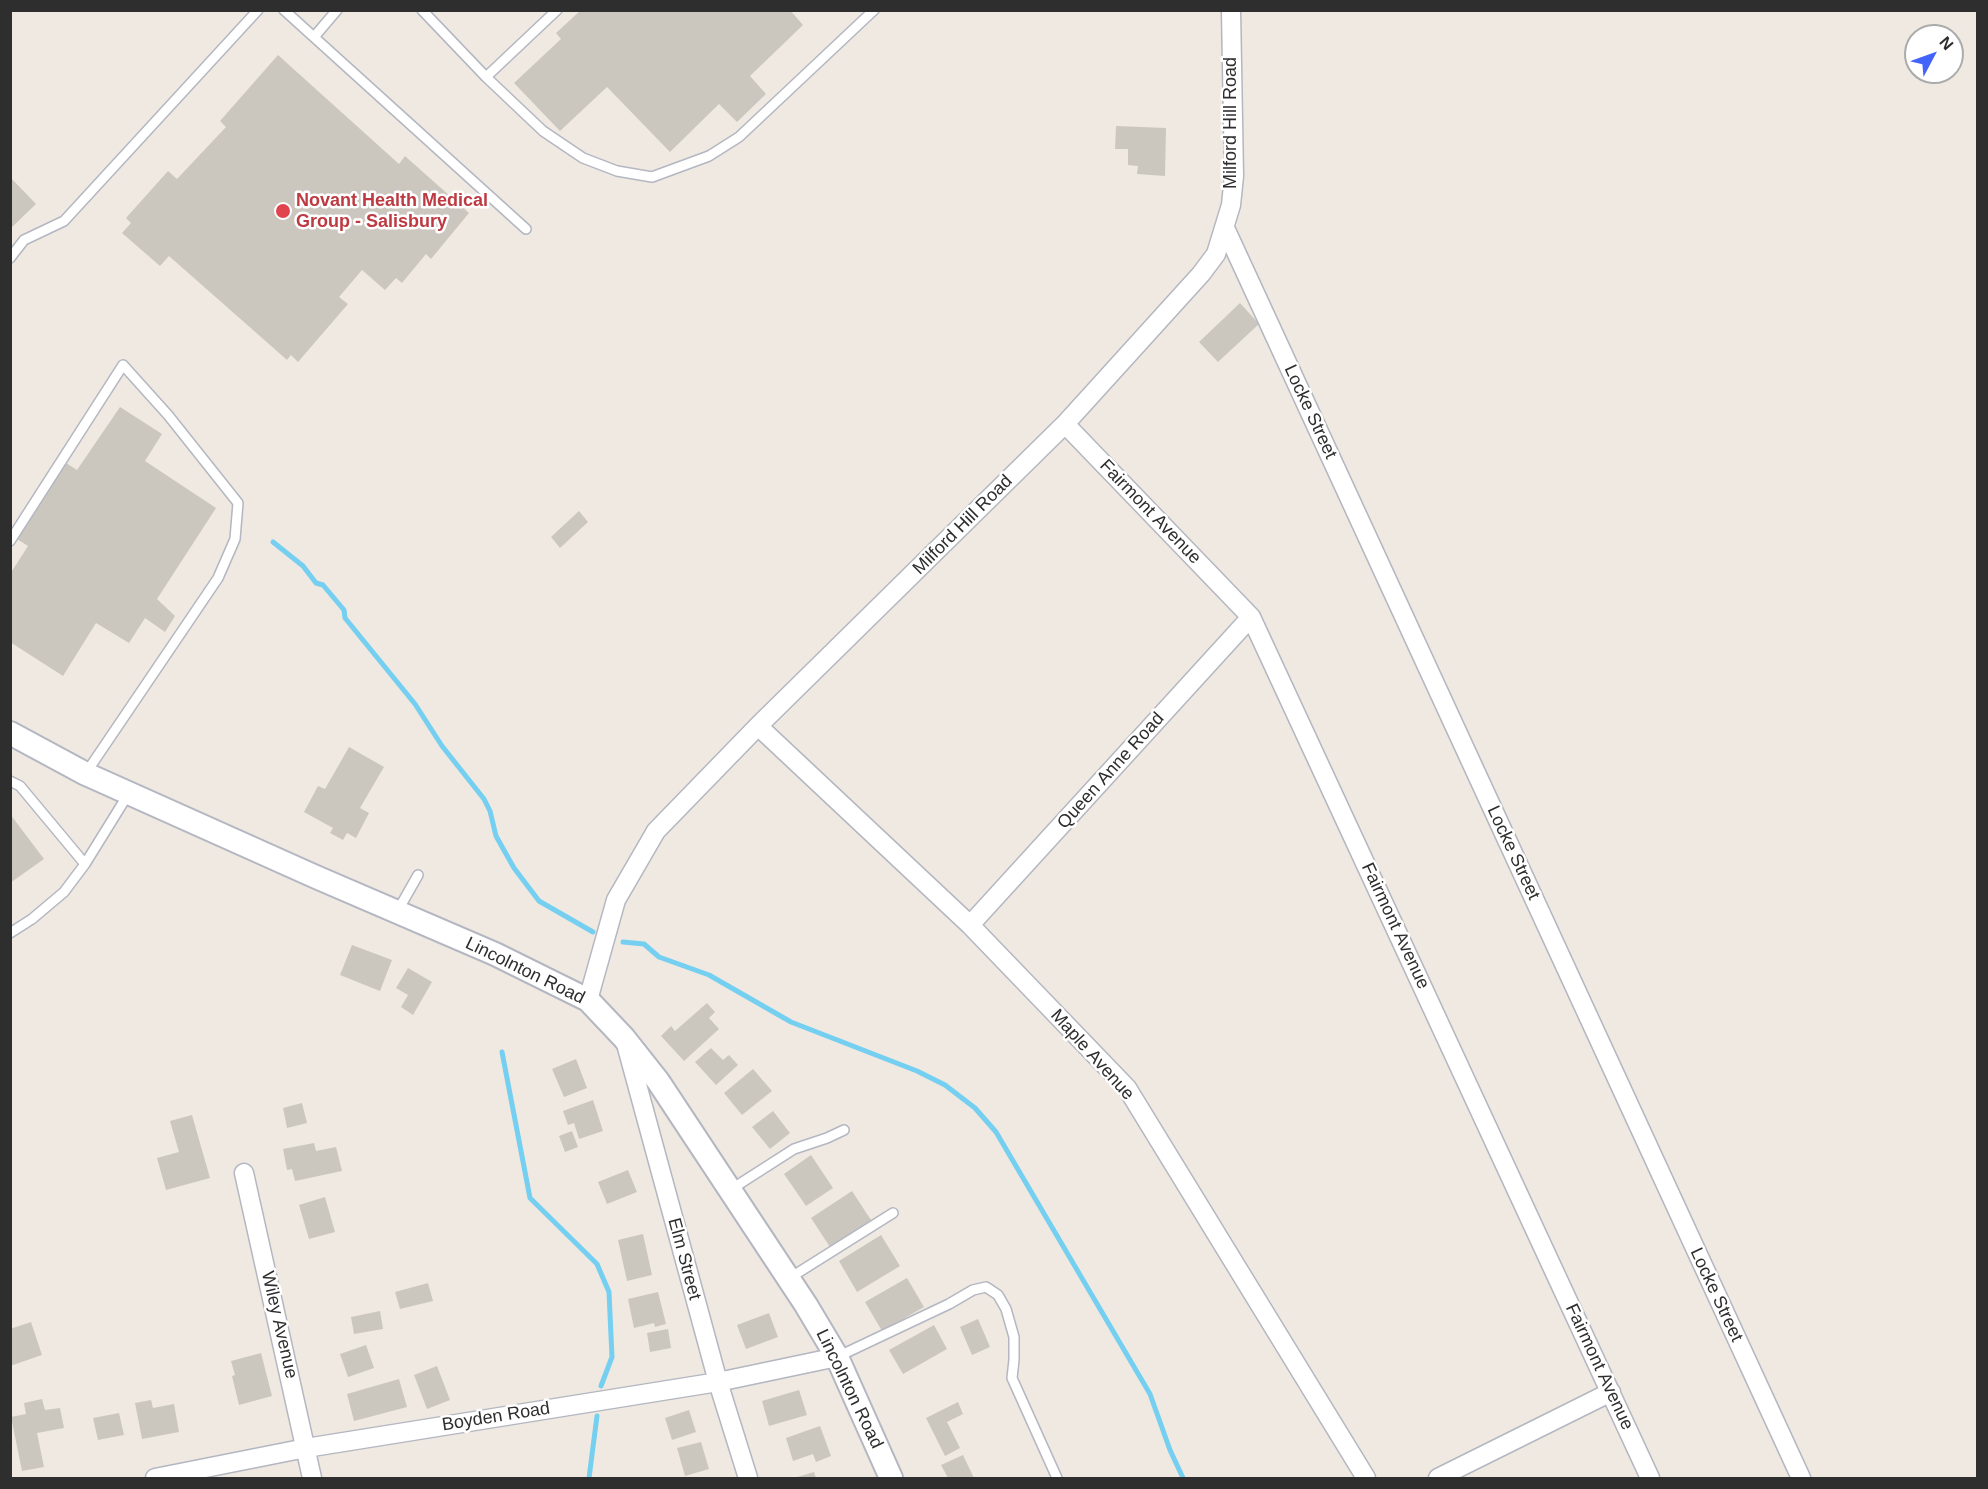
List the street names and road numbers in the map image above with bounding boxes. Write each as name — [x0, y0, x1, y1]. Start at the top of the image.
street label: Milford Hill Road — [1220, 57, 1242, 189]
street label: Locke Street — [1279, 362, 1341, 462]
street label: Fairmont Avenue — [1095, 455, 1205, 569]
street label: Milford Hill Road — [909, 471, 1017, 579]
street label: Queen Anne Road — [1053, 708, 1169, 834]
street label: Locke Street — [1482, 803, 1544, 903]
street label: Fairmont Avenue — [1356, 859, 1434, 993]
street label: Lincolnton Road — [462, 933, 588, 1009]
street label: Maple Avenue — [1046, 1005, 1138, 1105]
street label: Elm Street — [663, 1216, 705, 1302]
street label: Locke Street — [1685, 1245, 1747, 1345]
street label: Wiley Avenue — [256, 1269, 302, 1381]
street label: Fairmont Avenue — [1560, 1300, 1638, 1434]
street label: Lincolnton Road — [811, 1326, 887, 1452]
street label: Boyden Road — [440, 1398, 552, 1436]

